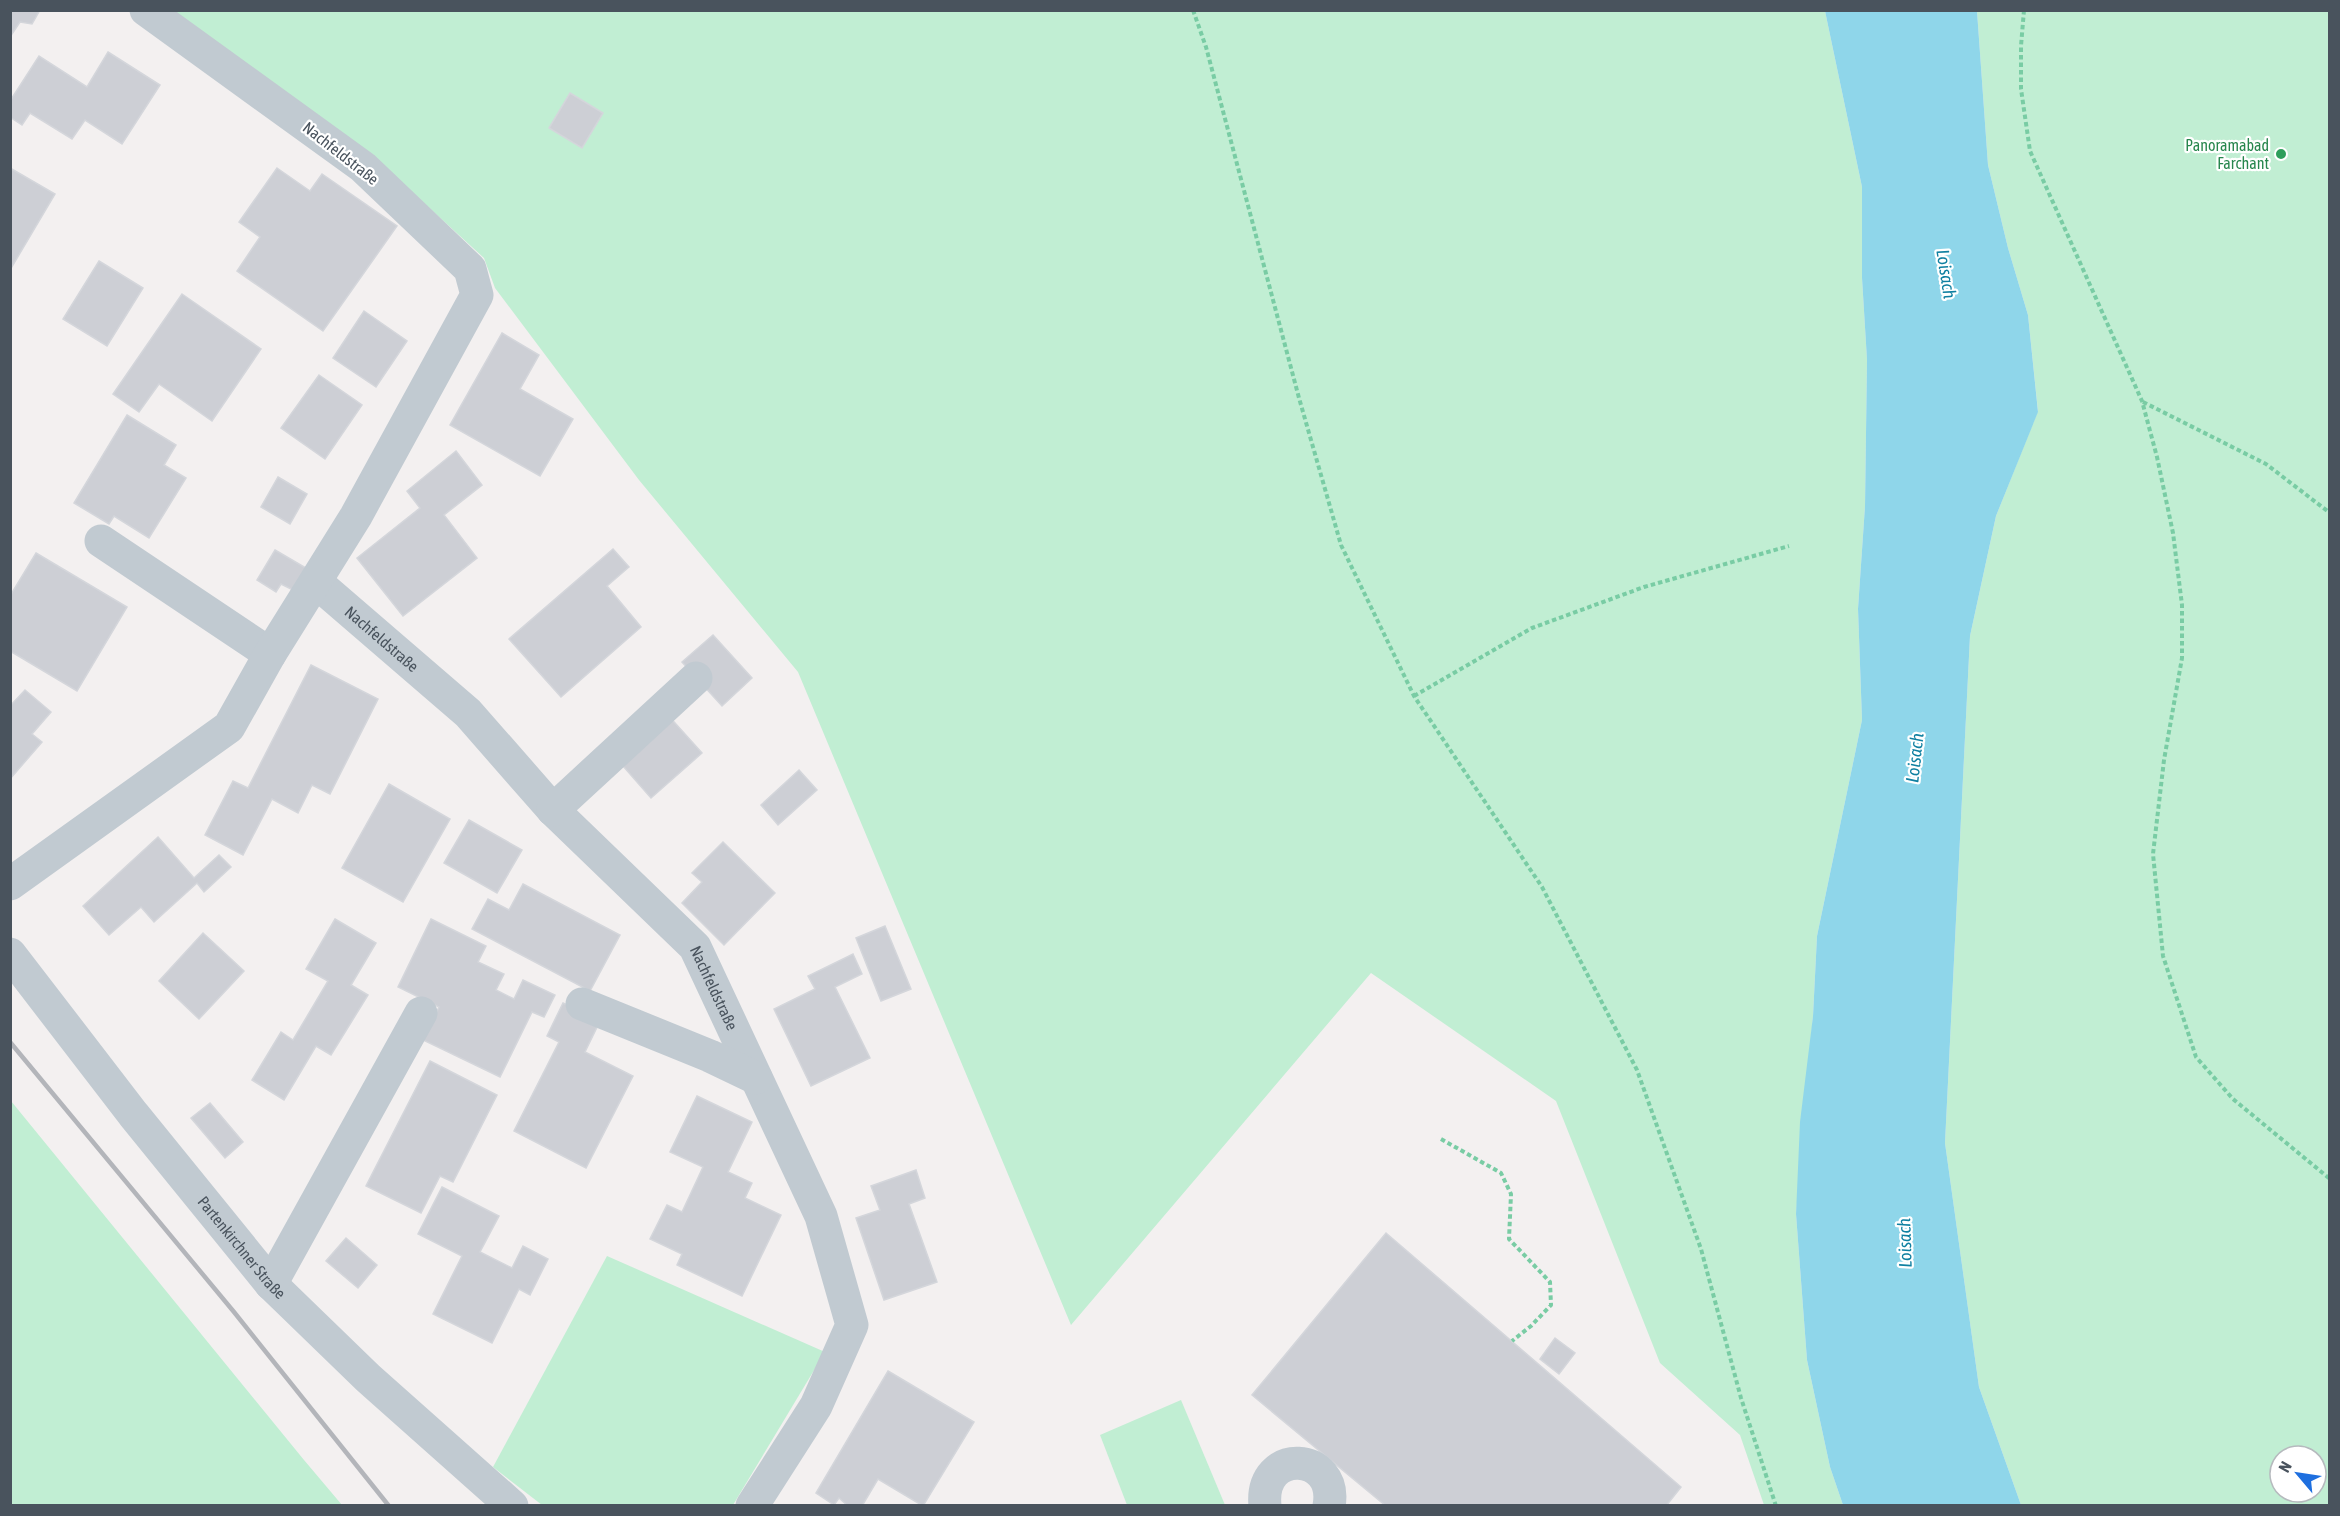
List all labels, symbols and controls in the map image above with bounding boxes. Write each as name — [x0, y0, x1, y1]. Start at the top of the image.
street label: Nachfeldstraße — [300, 118, 382, 188]
place label: Panoramabad Farchant — [2185, 136, 2269, 172]
marker: Panoramabad Farchant — [2274, 147, 2288, 161]
water label: Loisach — [1932, 248, 1961, 300]
street label: Nachfeldstraße — [342, 602, 422, 675]
water label: Loisach — [1901, 732, 1928, 784]
street label: Nachfeldstraße — [687, 943, 742, 1033]
street label: Partenkirchner Straße — [194, 1192, 290, 1302]
water label: Loisach — [1893, 1218, 1916, 1268]
north arrow — [2268, 1444, 2328, 1504]
text: N — [2275, 1458, 2295, 1475]

